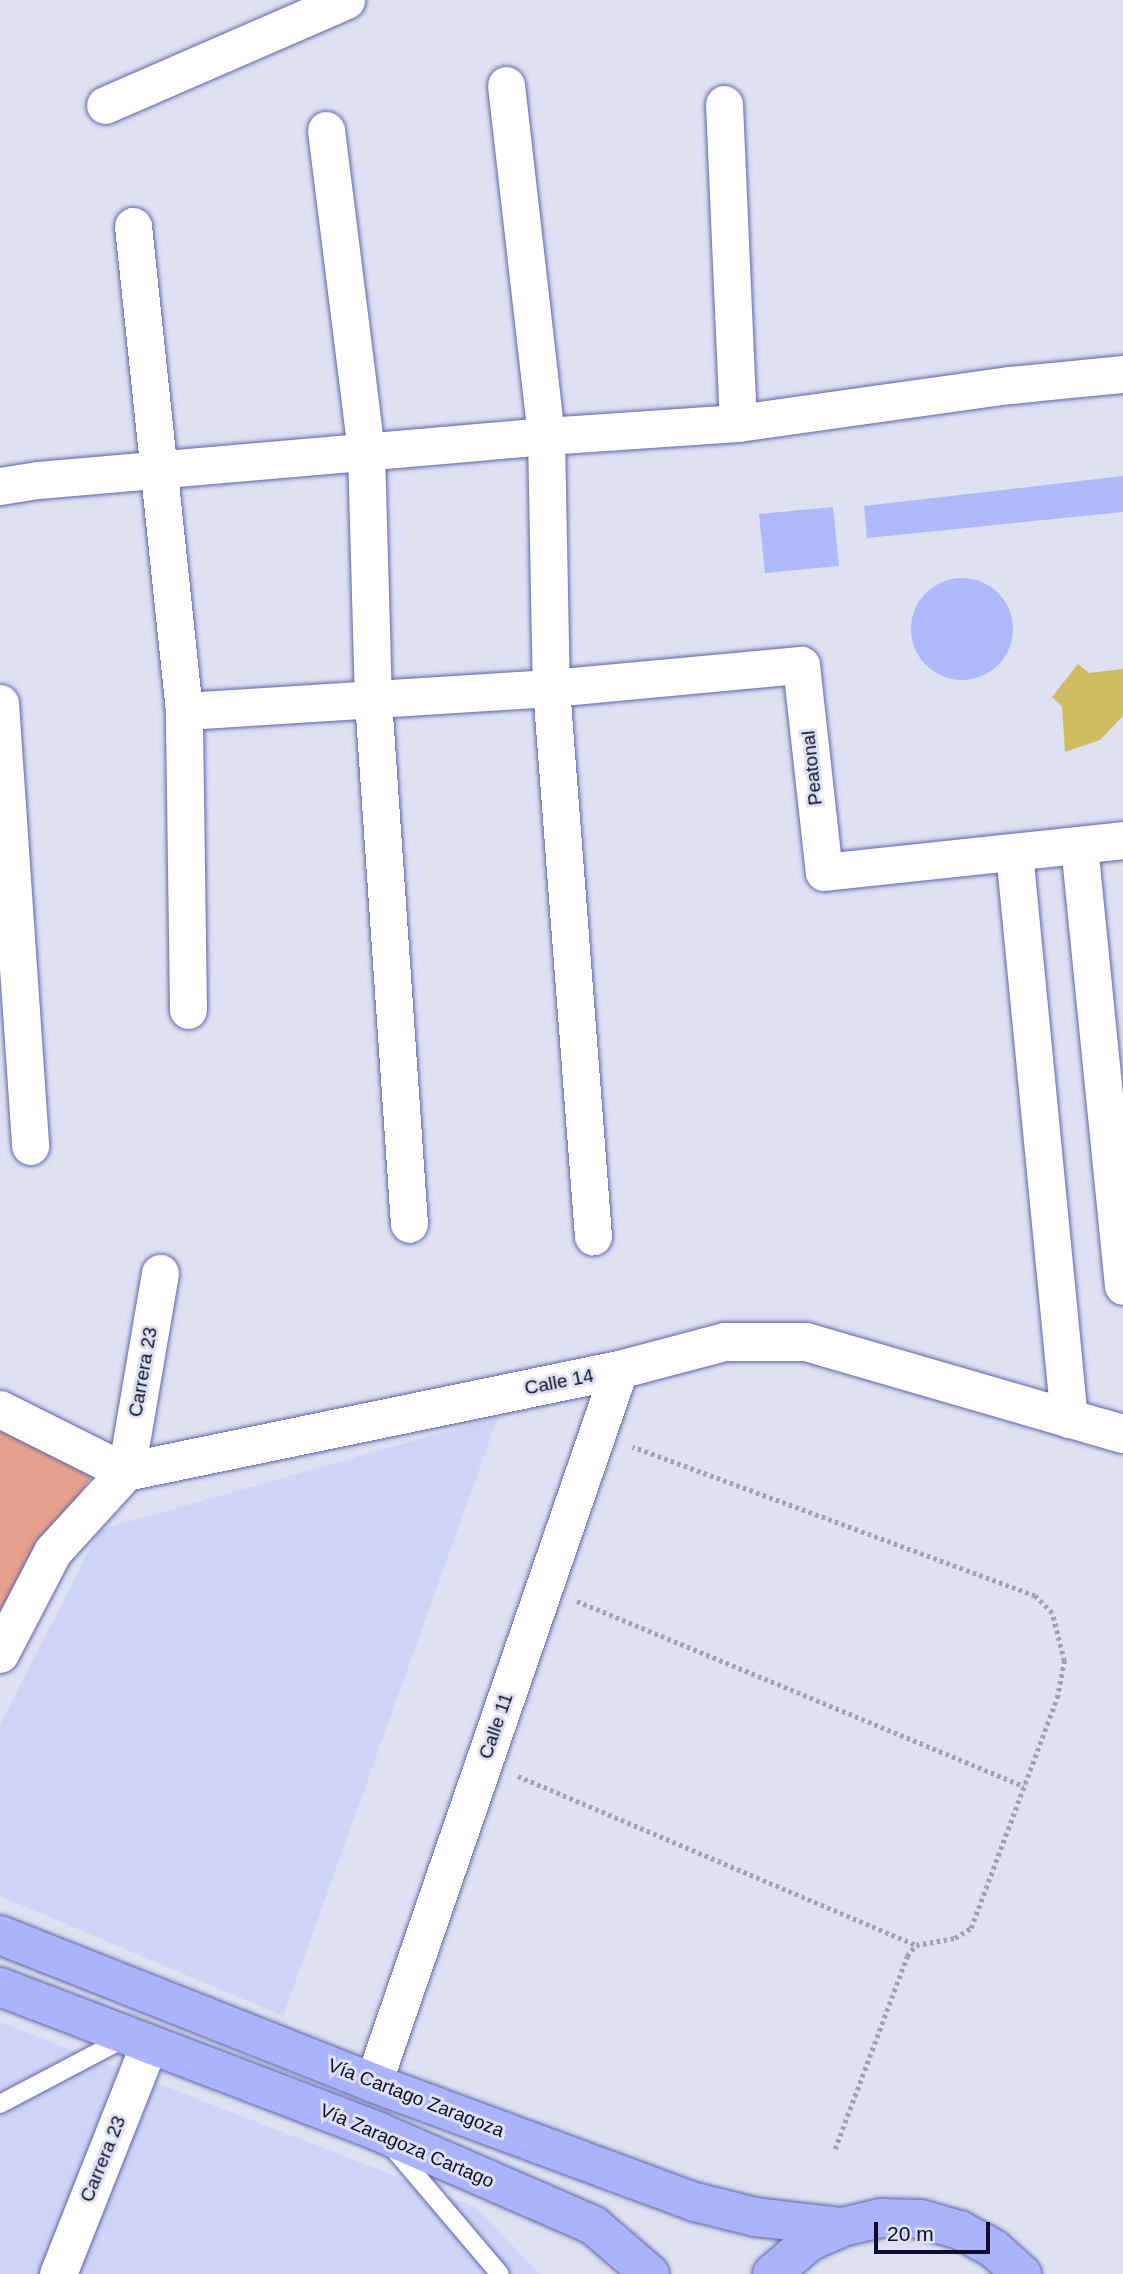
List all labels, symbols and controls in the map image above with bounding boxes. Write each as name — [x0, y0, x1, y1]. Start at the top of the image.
street label: Peatonal — [797, 730, 827, 806]
street label: Carrera 23 — [124, 1325, 162, 1419]
street label: Calle 14 — [523, 1364, 595, 1400]
street label: Calle 11 — [474, 1690, 518, 1762]
street label: Vía Cartago Zaragoza — [325, 2054, 507, 2142]
street label: Vía Zaragoza Cartago — [317, 2099, 497, 2193]
street label: Carrera 23 — [75, 2113, 131, 2205]
scale bar — [878, 2208, 993, 2252]
text: 20 m — [887, 2222, 934, 2245]

